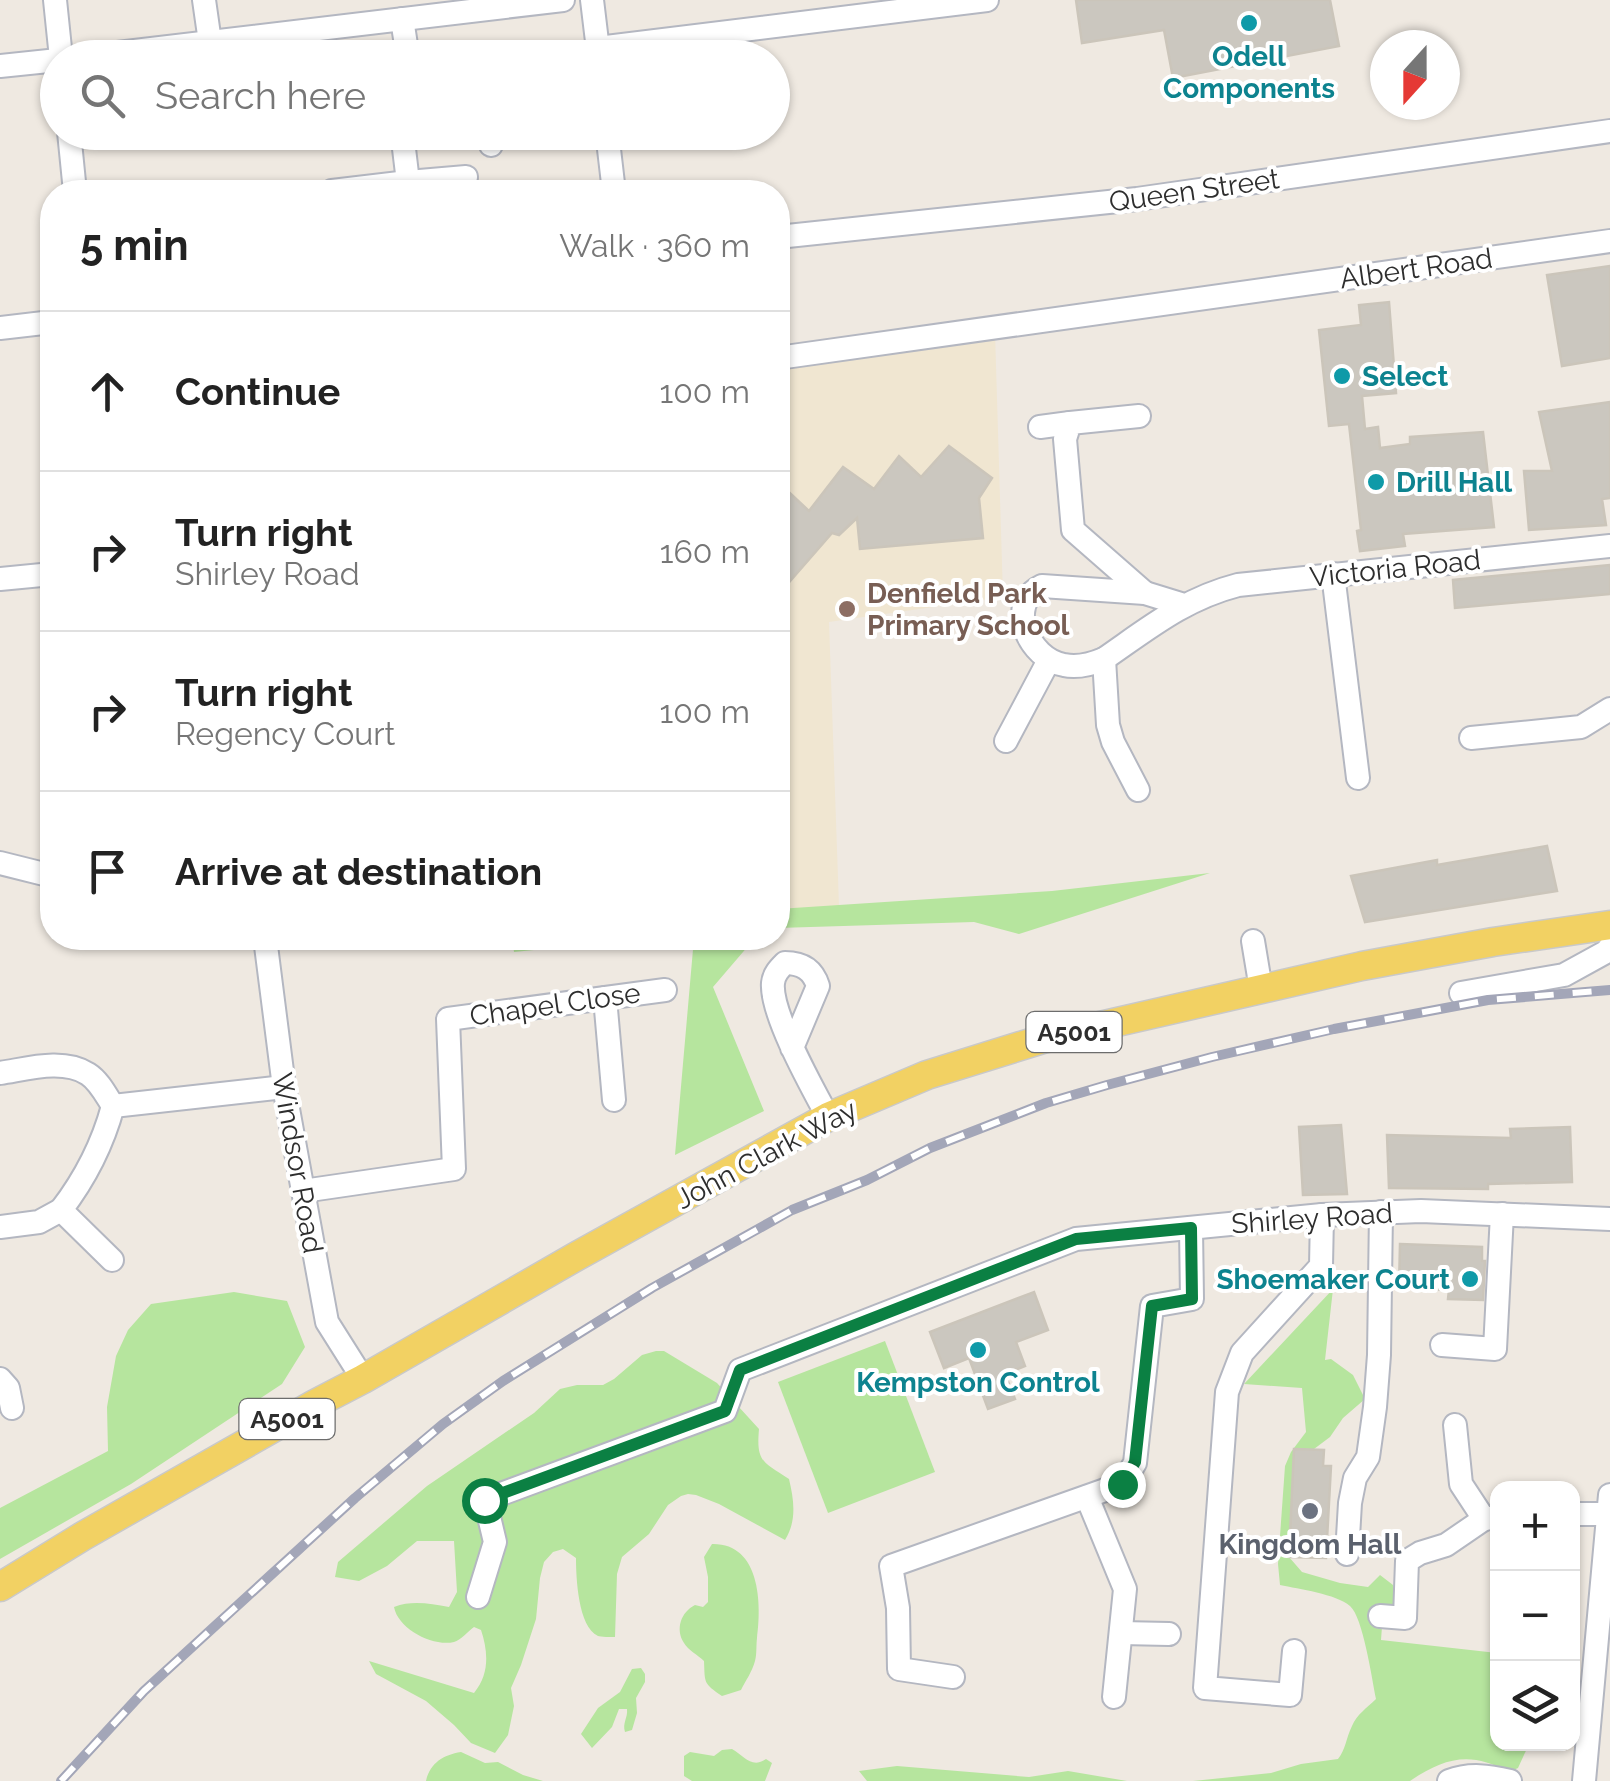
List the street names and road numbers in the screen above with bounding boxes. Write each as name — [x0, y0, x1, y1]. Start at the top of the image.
street label: Queen Street — [1107, 162, 1282, 219]
street label: Albert Road — [1338, 241, 1495, 296]
street label: Victoria Road — [1308, 543, 1482, 594]
street label: Chapel Close — [468, 976, 642, 1033]
road number: A5001 — [1026, 1012, 1122, 1052]
street label: Windsor Road — [265, 1070, 330, 1256]
street label: John Clark Way — [670, 1093, 862, 1216]
street label: Shirley Road — [1230, 1196, 1394, 1241]
road number: A5001 — [240, 1399, 334, 1439]

